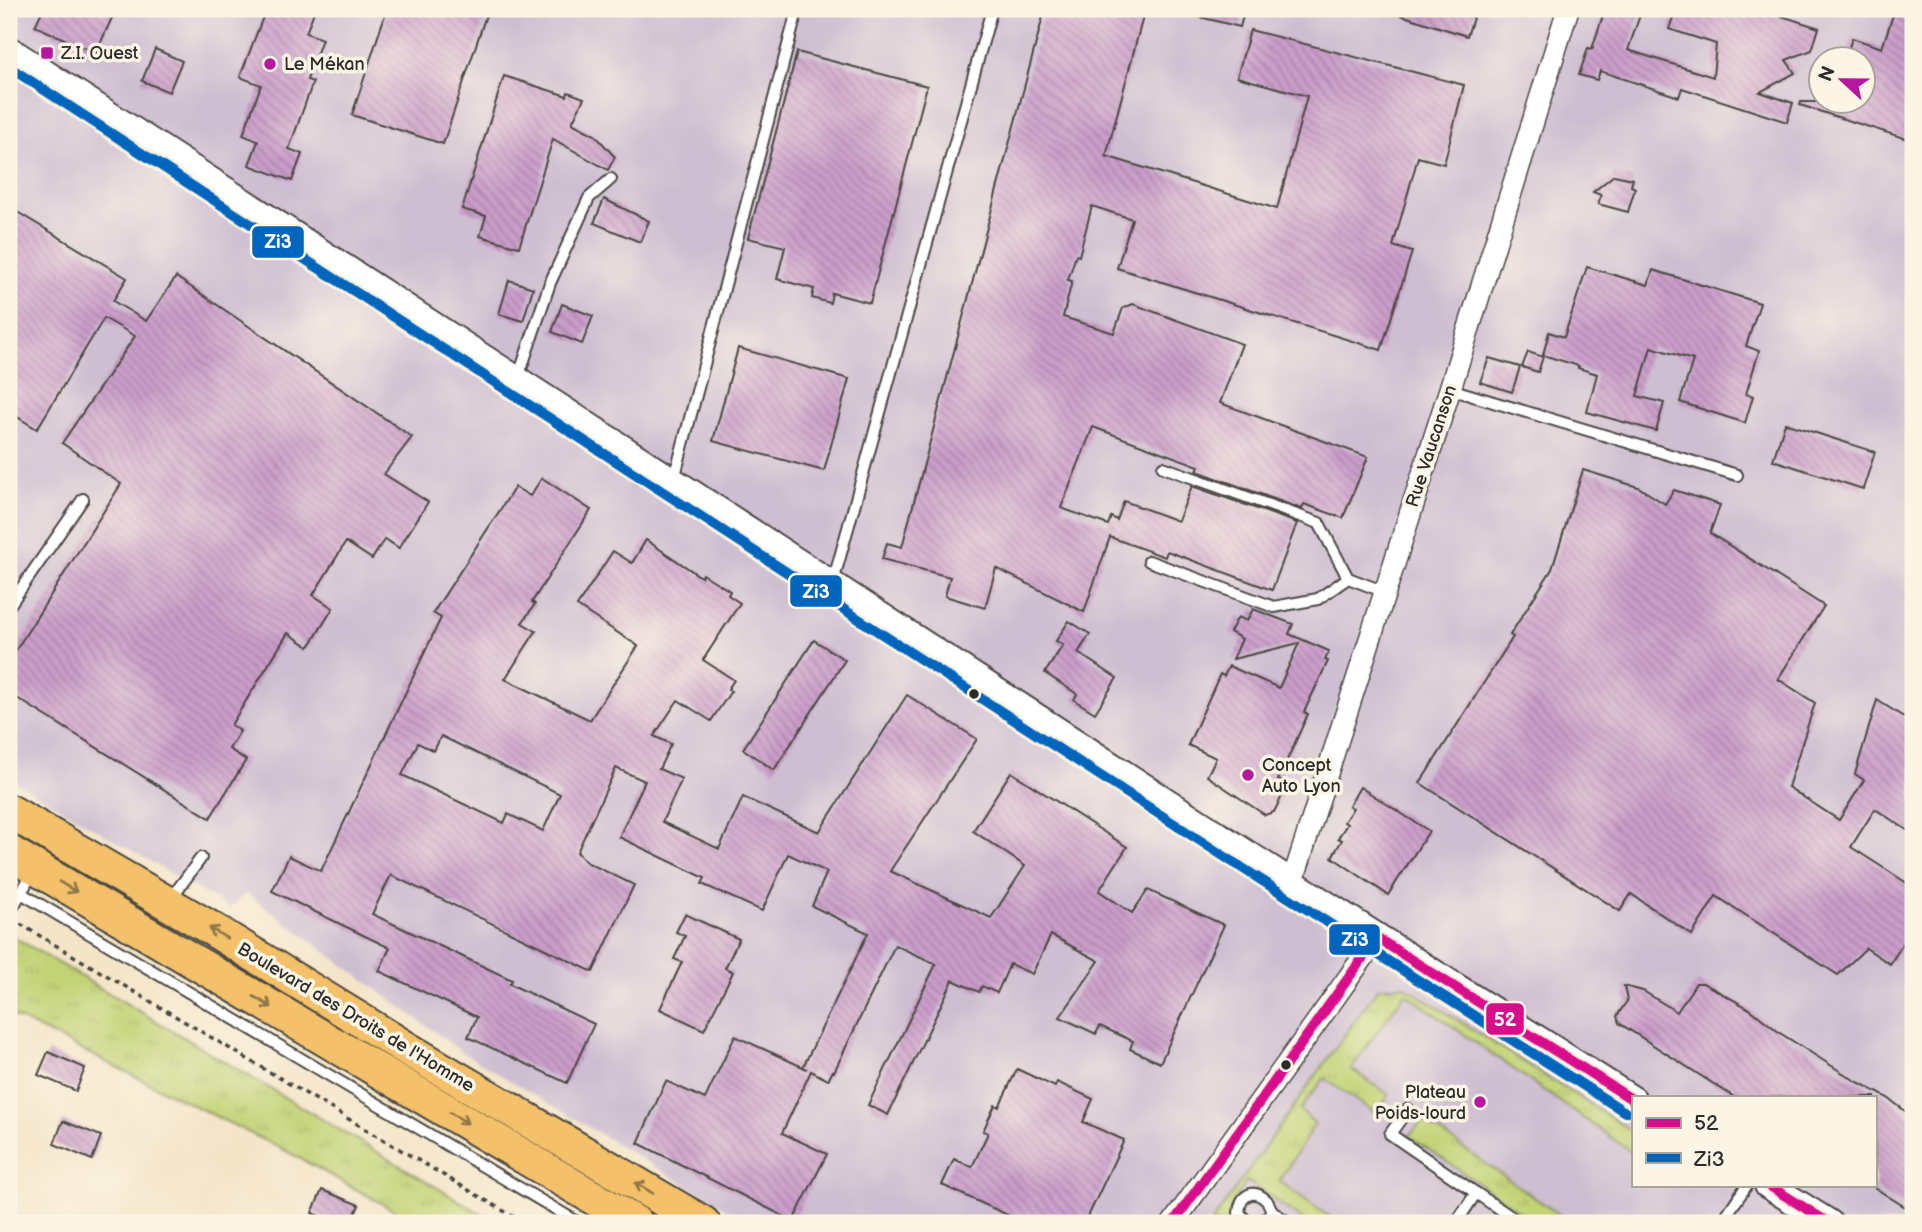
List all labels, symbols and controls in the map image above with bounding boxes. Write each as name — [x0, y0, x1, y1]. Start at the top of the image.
place label: Z.I. Ouest — [60, 43, 139, 64]
marker: Z.I. Ouest — [39, 45, 55, 61]
north arrow — [1806, 46, 1876, 116]
place label: Le Mékan — [284, 54, 365, 75]
marker: Le Mékan — [262, 56, 278, 72]
text: N — [1814, 63, 1841, 85]
line badge: Zi3 — [251, 225, 305, 259]
text: Zi3 — [264, 231, 292, 254]
street label: Rue Vaucanson — [1402, 383, 1461, 510]
line badge: Zi3 — [789, 574, 843, 608]
text: Zi3 — [802, 581, 830, 604]
unlabelled marker — [967, 687, 981, 701]
place label: Concept Auto Lyon — [1262, 755, 1341, 797]
marker: Concept Auto Lyon — [1240, 767, 1256, 783]
one-way arrow — [57, 880, 77, 894]
line badge: Zi3 — [1328, 923, 1381, 956]
one-way arrow — [208, 925, 228, 939]
text: Zi3 — [1341, 929, 1369, 952]
street label: Boulevard des Droits de l'Homme — [234, 938, 478, 1097]
one-way arrow — [253, 996, 273, 1010]
line badge: 52 — [1485, 1002, 1525, 1036]
text: 52 — [1494, 1009, 1517, 1032]
unlabelled marker — [1279, 1058, 1293, 1072]
place label: Plateau Poids-lourd — [1375, 1082, 1466, 1124]
marker: Plateau Poids-lourd — [1472, 1094, 1488, 1110]
legend — [1632, 1096, 1876, 1186]
one-way arrow — [449, 1111, 469, 1125]
text: 52 — [1694, 1111, 1719, 1136]
text: Zi3 — [1693, 1147, 1725, 1172]
one-way arrow — [634, 1181, 654, 1195]

